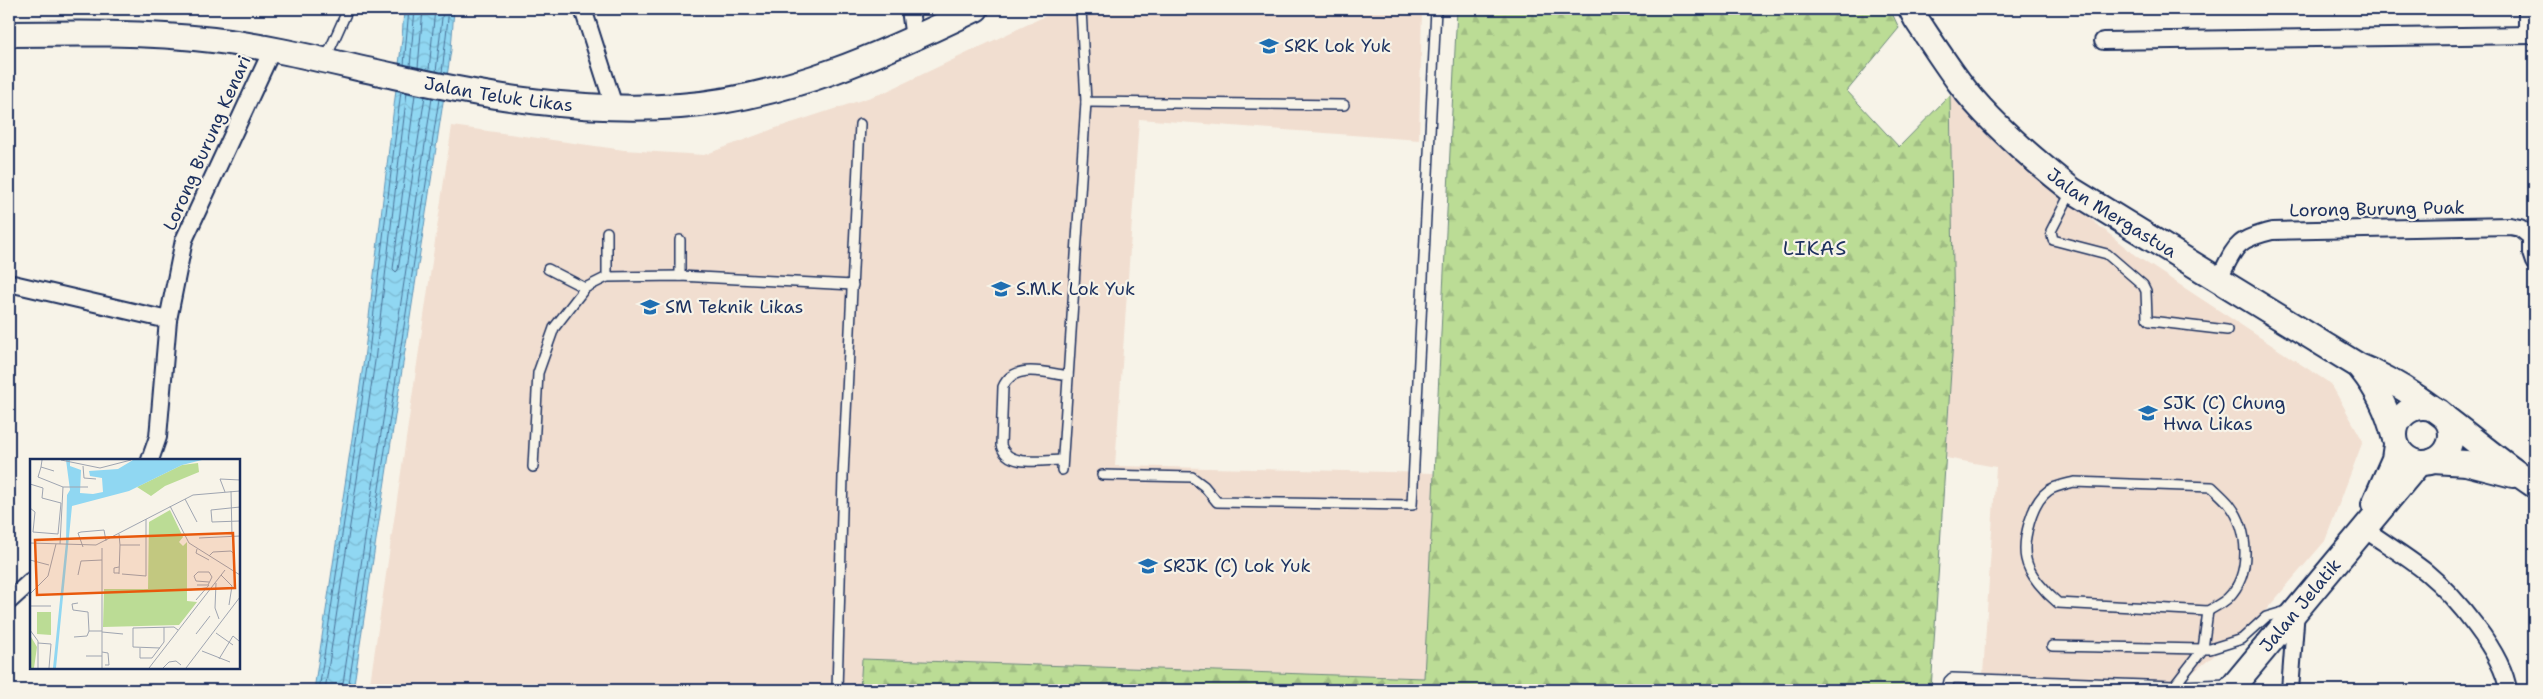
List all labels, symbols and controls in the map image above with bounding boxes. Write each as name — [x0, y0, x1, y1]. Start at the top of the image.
place label: SRK Lok Yuk — [1284, 34, 1391, 58]
school or university icon: SRK Lok Yuk — [1258, 35, 1280, 57]
street label: Lorong Burung Kenari — [157, 51, 257, 235]
street label: Jalan Teluk Likas — [422, 71, 574, 117]
street label: Jalan Mergastua — [2042, 163, 2181, 263]
street label: Lorong Burung Puak — [2289, 195, 2465, 223]
district label: LIKAS — [1783, 235, 1847, 261]
place label: S.M.K Lok Yuk — [1016, 277, 1135, 301]
school or university icon: S.M.K Lok Yuk — [990, 278, 1012, 300]
place label: SM Teknik Likas — [665, 295, 804, 319]
school or university icon: SM Teknik Likas — [639, 296, 661, 318]
place label: SJK (C) Chung Hwa Likas — [2163, 391, 2286, 436]
school or university icon: SJK (C) Chung Hwa Likas — [2137, 402, 2159, 424]
inset map — [30, 459, 240, 669]
place label: SRJK (C) Lok Yuk — [1163, 554, 1311, 578]
street label: Jalan Jelatik — [2254, 554, 2346, 657]
school or university icon: SRJK (C) Lok Yuk — [1137, 555, 1159, 577]

